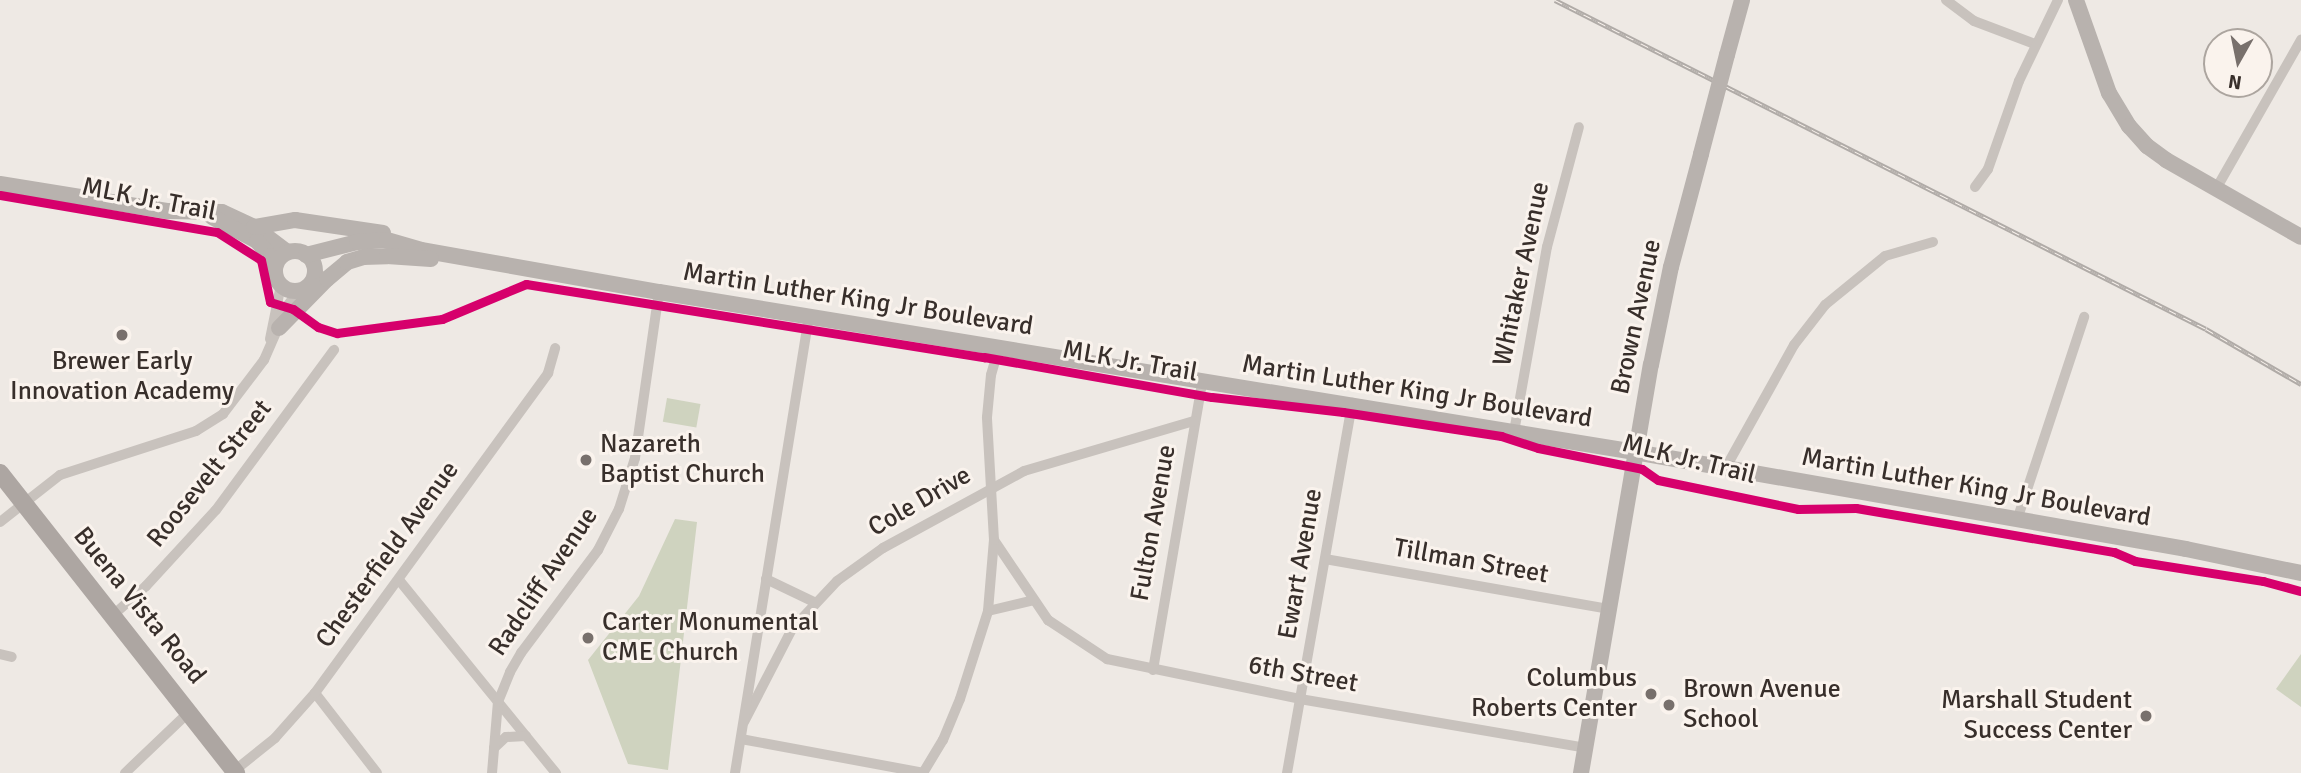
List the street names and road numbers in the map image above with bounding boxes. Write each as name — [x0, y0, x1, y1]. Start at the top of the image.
street label: MLK Jr. Trail — [79, 172, 219, 228]
street label: Whitaker Avenue — [1487, 179, 1557, 369]
street label: Brown Avenue — [1605, 237, 1669, 397]
street label: Martin Luther King Jr Boulevard — [681, 257, 1035, 343]
street label: MLK Jr. Trail — [1060, 335, 1200, 389]
street label: Martin Luther King Jr Boulevard — [1240, 349, 1594, 435]
street label: Roosevelt Street — [141, 394, 279, 554]
street label: MLK Jr. Trail — [1619, 428, 1759, 492]
street label: Martin Luther King Jr Boulevard — [1799, 442, 2153, 534]
street label: Fulton Avenue — [1125, 443, 1183, 603]
street label: Chesterfield Avenue — [310, 456, 466, 654]
street label: Cole Drive — [863, 460, 977, 544]
street label: Ewart Avenue — [1272, 486, 1330, 642]
street label: Radcliff Avenue — [483, 502, 605, 662]
street label: Buena Vista Road — [66, 521, 212, 691]
street label: Tillman Street — [1391, 533, 1551, 591]
street label: 6th Street — [1246, 650, 1360, 700]

